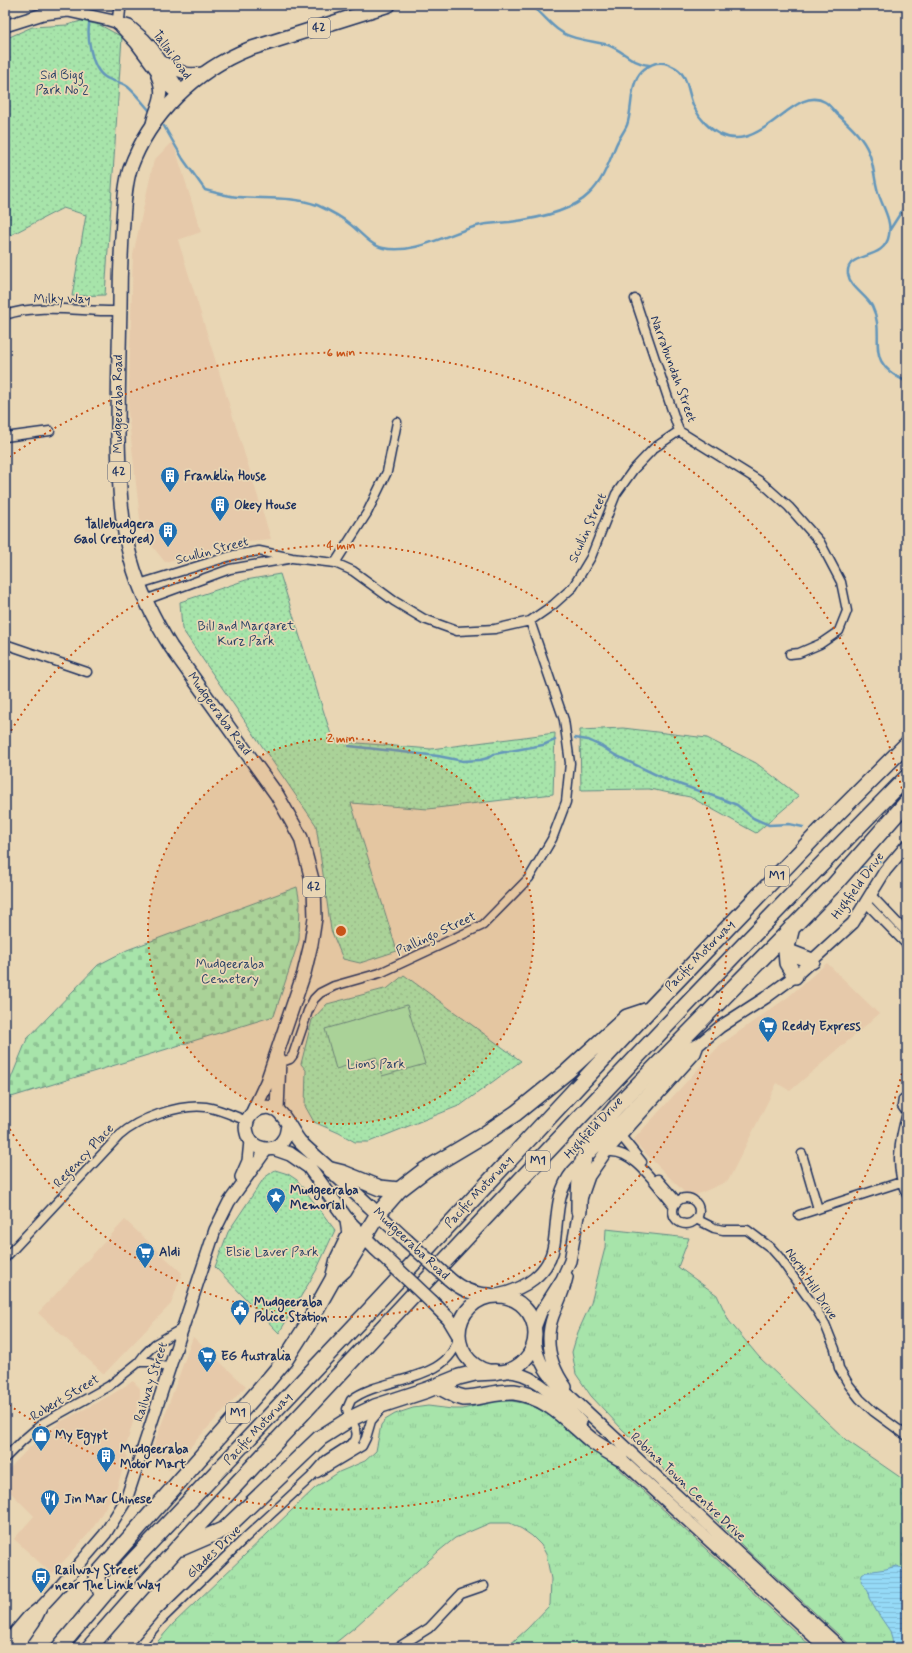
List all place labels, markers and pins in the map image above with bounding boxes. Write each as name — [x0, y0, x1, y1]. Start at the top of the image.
building icon: Franklin House — [159, 465, 181, 493]
place label: Franklin House — [184, 468, 266, 485]
building icon: Okey House — [209, 494, 231, 522]
place label: Okey House — [234, 497, 297, 514]
place label: Tallebudgera Gaol (restored) — [74, 516, 154, 548]
building icon: Tallebudgera Gaol (restored) — [157, 520, 179, 548]
centre of rings — [334, 924, 348, 938]
supermarket icon: Reddy Express — [757, 1015, 779, 1043]
place label: Reddy Express — [782, 1018, 861, 1035]
place label: Mudgeeraba Memorial — [290, 1182, 359, 1214]
place icon: Mudgeeraba Memorial — [265, 1186, 287, 1214]
supermarket icon: Aldi — [134, 1241, 156, 1269]
place label: Aldi — [159, 1244, 180, 1261]
place label: Mudgeeraba Police Station — [254, 1294, 328, 1326]
public building icon: Mudgeeraba Police Station — [229, 1298, 251, 1326]
supermarket icon: EG Australia — [196, 1345, 218, 1373]
place label: EG Australia — [221, 1348, 292, 1365]
shop icon: My Egypt — [30, 1424, 52, 1452]
place label: My Egypt — [55, 1427, 109, 1446]
place label: Mudgeeraba Motor Mart — [120, 1441, 189, 1473]
building icon: Mudgeeraba Motor Mart — [95, 1445, 117, 1473]
restaurant icon: Jin Mar Chinese — [39, 1488, 61, 1516]
place label: Jin Mar Chinese — [64, 1491, 152, 1508]
place label: Railway Street near The Link Way — [55, 1562, 160, 1594]
bus stop icon: Railway Street near The Link Way — [30, 1566, 52, 1594]

